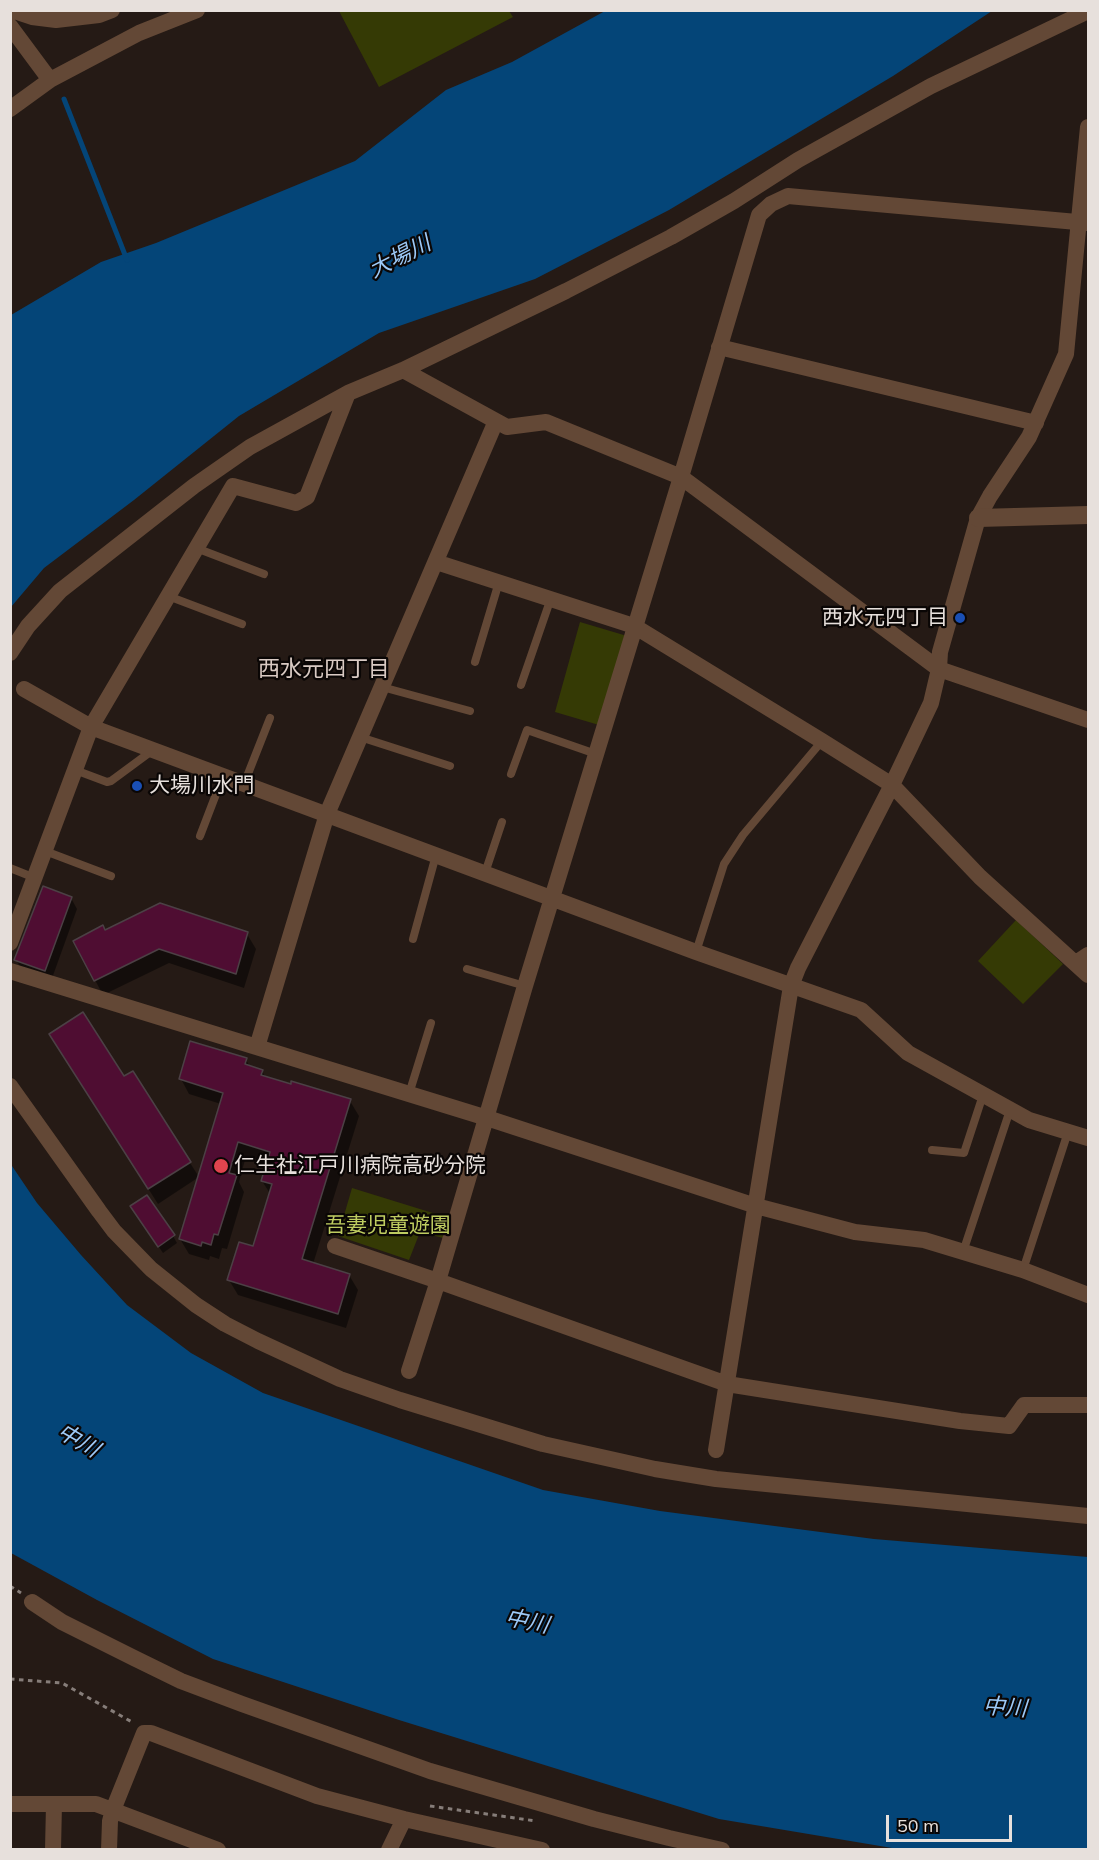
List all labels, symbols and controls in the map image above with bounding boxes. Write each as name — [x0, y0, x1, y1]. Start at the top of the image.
water label: 大場川 — [365, 230, 435, 284]
place label: 西水元四丁目 — [822, 605, 948, 631]
marker: 西水元四丁目 — [953, 611, 967, 625]
district label: 西水元四丁目 — [258, 656, 390, 682]
place label: 大場川水門 — [149, 773, 254, 799]
marker: 大場川水門 — [130, 779, 144, 793]
place label: 仁生社江戸川病院高砂分院 — [234, 1153, 486, 1179]
marker: 仁生社江戸川病院高砂分院 — [212, 1157, 230, 1175]
park label: 吾妻児童遊園 — [325, 1213, 451, 1239]
water label: 中川 — [52, 1419, 104, 1463]
water label: 中川 — [503, 1605, 551, 1639]
water label: 中川 — [982, 1693, 1028, 1723]
scale bar — [889, 1803, 1015, 1841]
text: 50 m — [897, 1814, 939, 1837]

